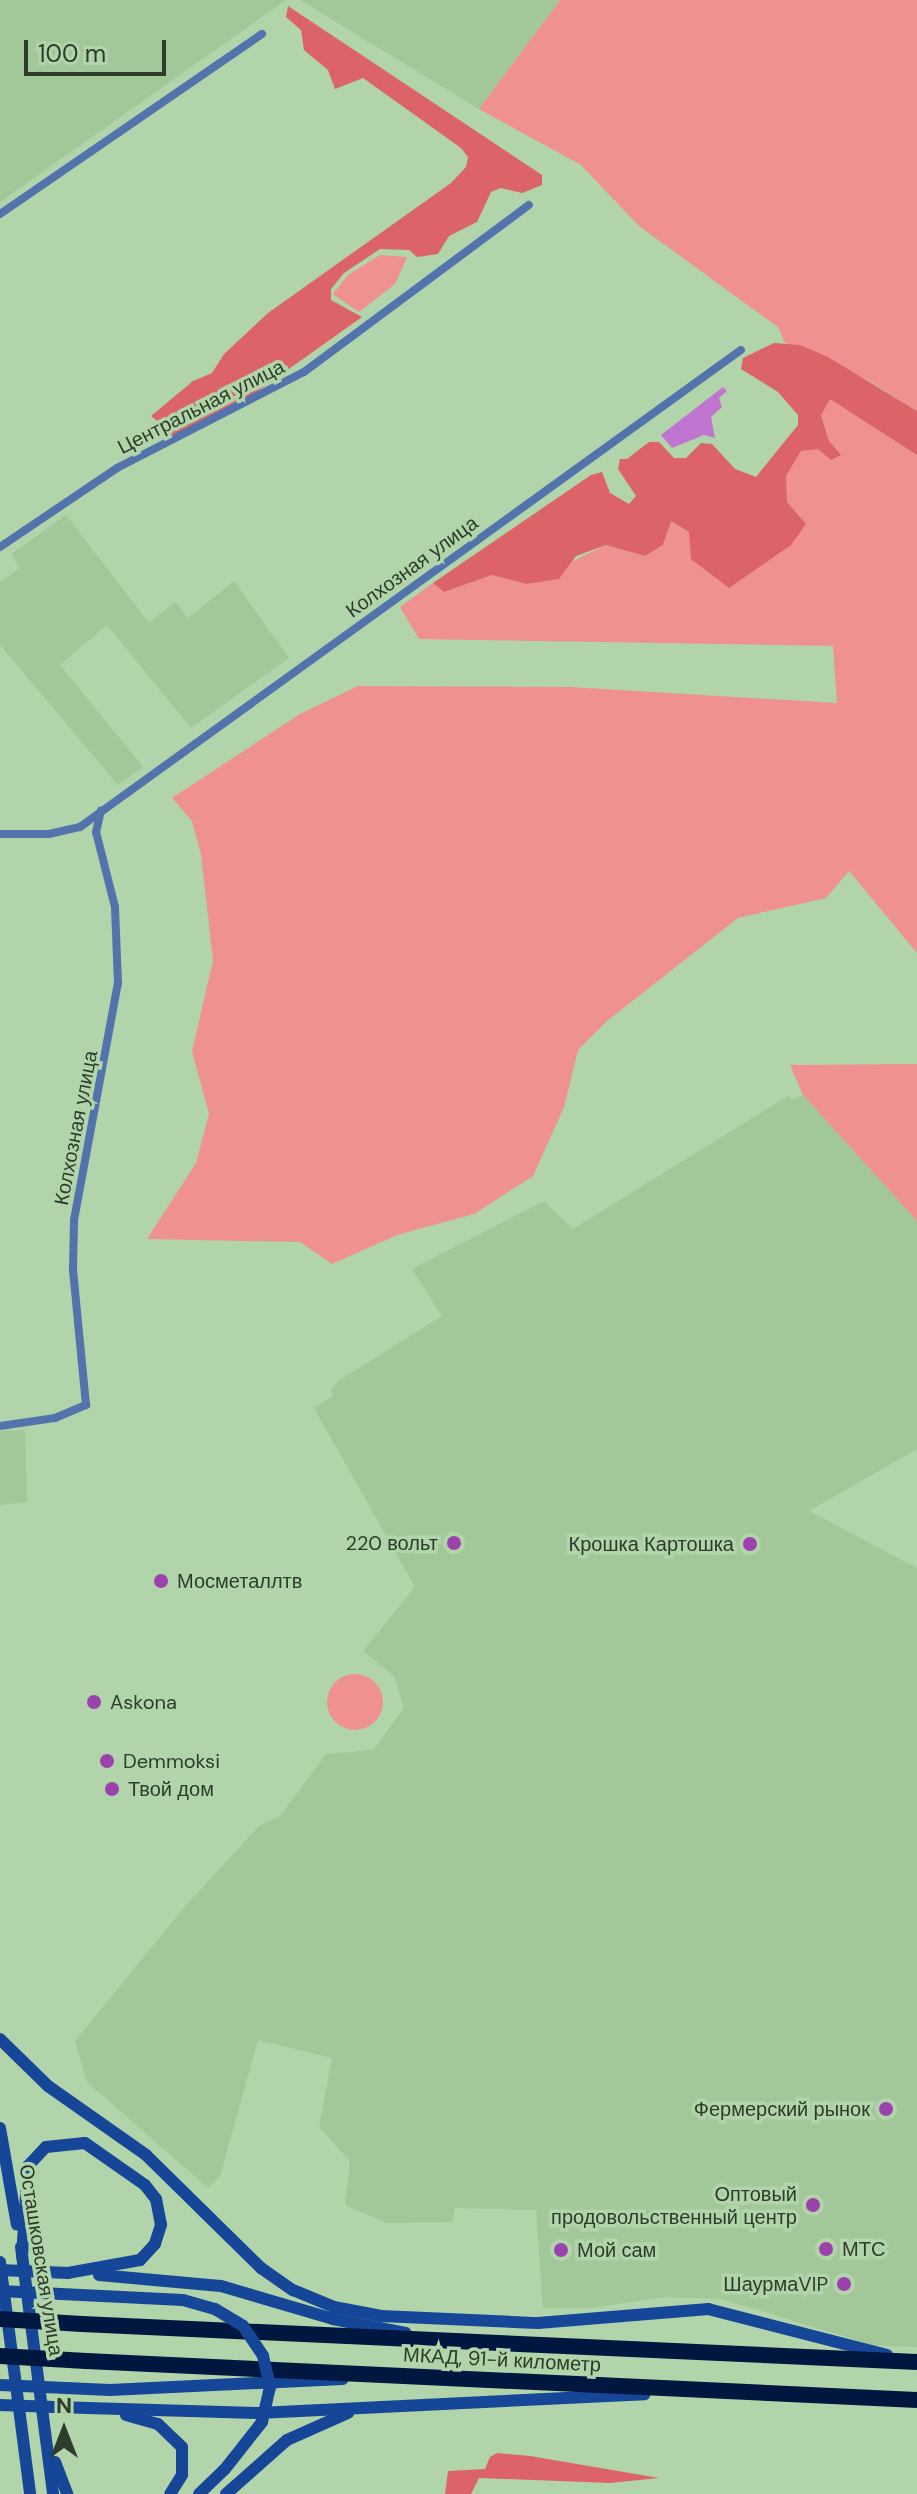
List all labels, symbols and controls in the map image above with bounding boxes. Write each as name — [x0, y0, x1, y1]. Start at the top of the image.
scale bar — [28, 24, 170, 74]
text: 100 m — [38, 38, 106, 69]
street label: Центральная улица — [114, 355, 288, 459]
street label: Колхозная улица — [341, 511, 483, 623]
street label: Колхозная улица — [49, 1049, 103, 1207]
place label: 220 вольт — [345, 1531, 438, 1555]
place label: Крошка Картошка — [569, 1532, 734, 1556]
marker: 220 вольт — [445, 1534, 463, 1552]
marker: Крошка Картошка — [741, 1535, 759, 1553]
place label: Мосметаллтв — [177, 1569, 302, 1593]
marker: Мосметаллтв — [152, 1572, 170, 1590]
place label: Askona — [110, 1690, 177, 1714]
marker: Askona — [85, 1693, 103, 1711]
place label: Demmoksi — [123, 1749, 220, 1773]
marker: Demmoksi — [98, 1752, 116, 1770]
place label: Твой дом — [128, 1777, 214, 1801]
marker: Твой дом — [103, 1780, 121, 1798]
place label: Фермерский рынок — [694, 2097, 870, 2121]
marker: Фермерский рынок — [877, 2100, 895, 2118]
street label: Осташковская улица — [14, 2163, 68, 2357]
place label: Оптовый продовольственный центр — [551, 2182, 797, 2229]
marker: Оптовый продовольственный центр — [804, 2196, 822, 2214]
place label: МТС — [842, 2237, 885, 2261]
place label: Мой сам — [577, 2238, 656, 2262]
marker: МТС — [817, 2240, 835, 2258]
marker: Мой сам — [552, 2241, 570, 2259]
place label: ШаурмаVIP — [723, 2272, 828, 2296]
marker: ШаурмаVIP — [835, 2275, 853, 2293]
street label: МКАД, 91-й километр — [402, 2343, 602, 2377]
north arrow — [24, 2390, 104, 2470]
text: N — [56, 2391, 72, 2420]

